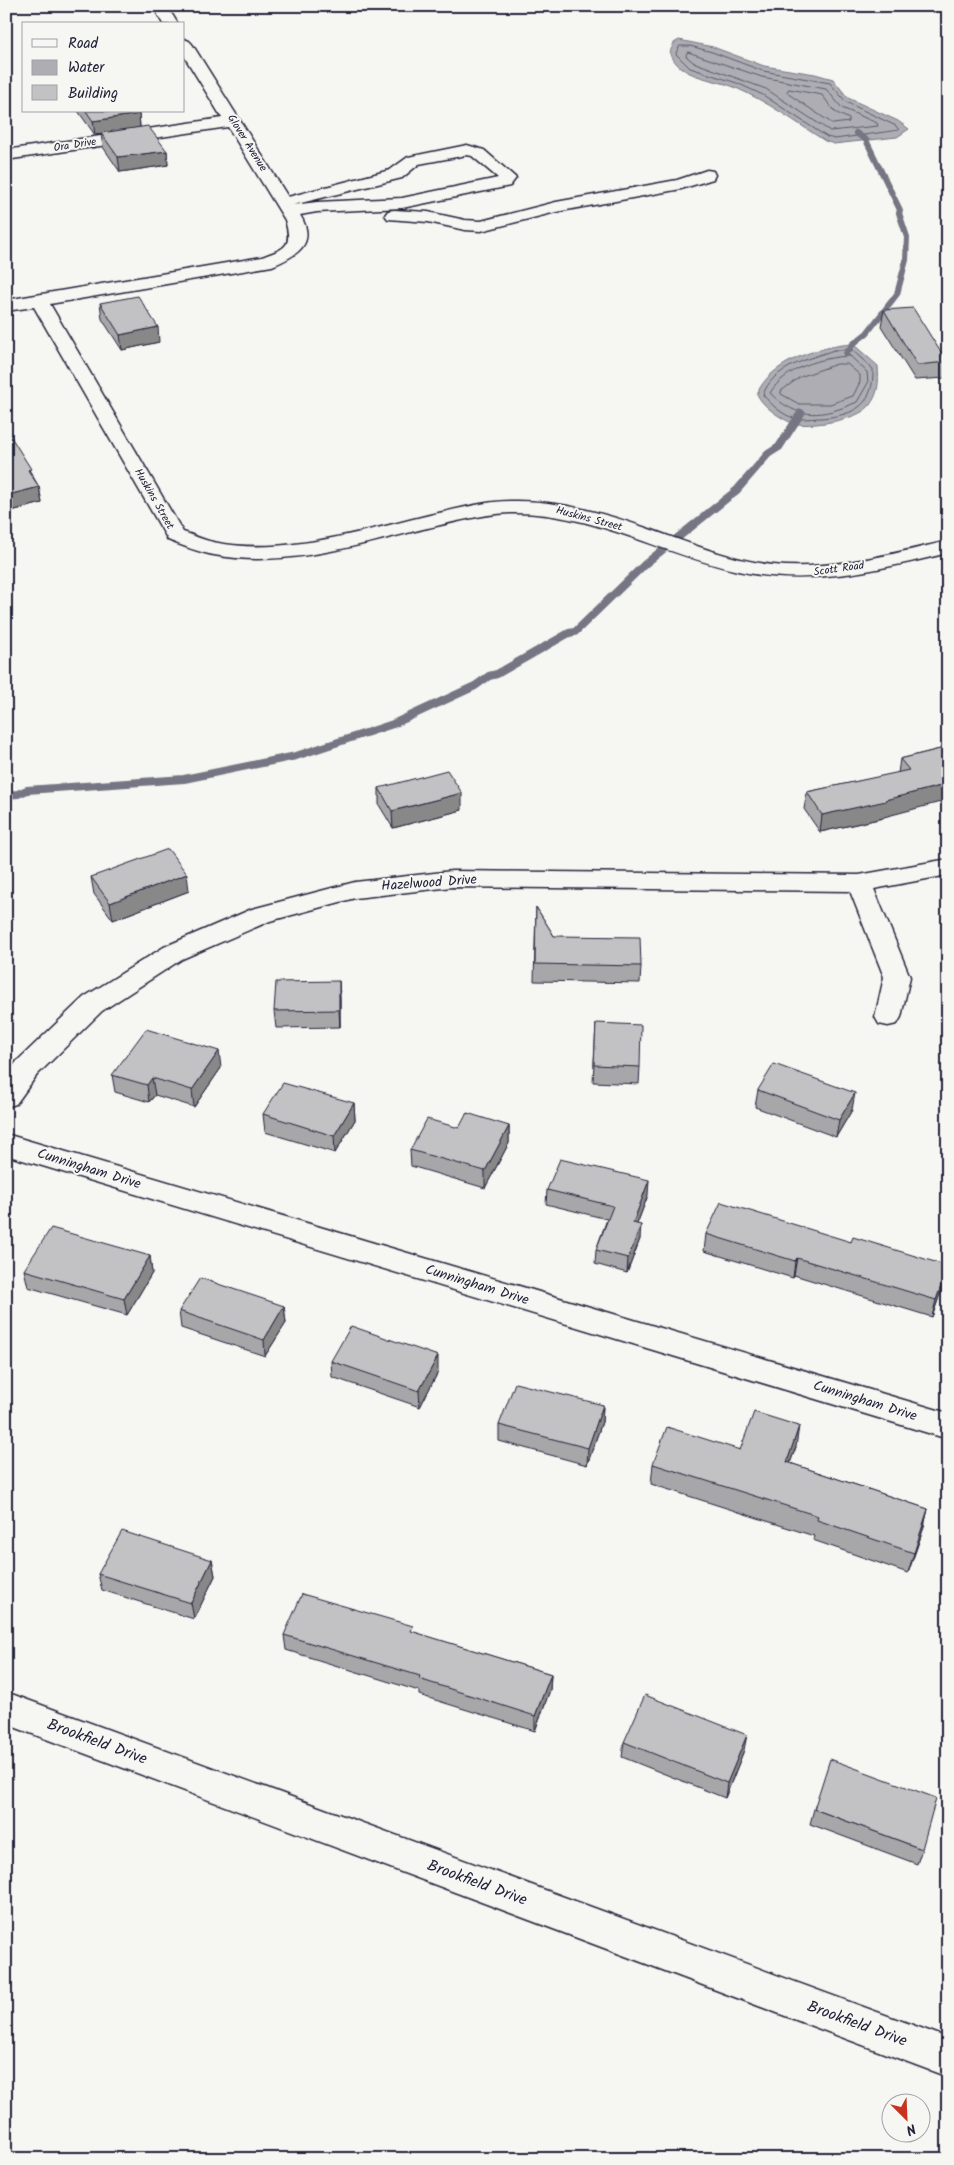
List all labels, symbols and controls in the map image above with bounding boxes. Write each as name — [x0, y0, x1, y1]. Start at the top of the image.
legend — [22, 22, 185, 112]
text: Road — [68, 32, 99, 56]
text: Water — [68, 56, 105, 80]
text: Building — [68, 82, 118, 106]
street label: Glover Avenue — [222, 111, 272, 175]
street label: Ora Drive — [52, 133, 98, 157]
street label: Huskins Street — [129, 465, 179, 534]
street label: Huskins Street — [554, 502, 625, 537]
street label: Scott Road — [813, 556, 866, 581]
street label: Hazelwood Drive — [380, 869, 478, 897]
street label: Cunningham Drive — [34, 1143, 144, 1195]
street label: Cunningham Drive — [422, 1259, 532, 1311]
street label: Cunningham Drive — [810, 1375, 920, 1427]
street label: Brookfield Drive — [43, 1712, 151, 1772]
street label: Brookfield Drive — [423, 1853, 531, 1913]
street label: Brookfield Drive — [803, 1994, 911, 2054]
north arrow — [882, 2092, 932, 2142]
text: N — [902, 2117, 919, 2141]

